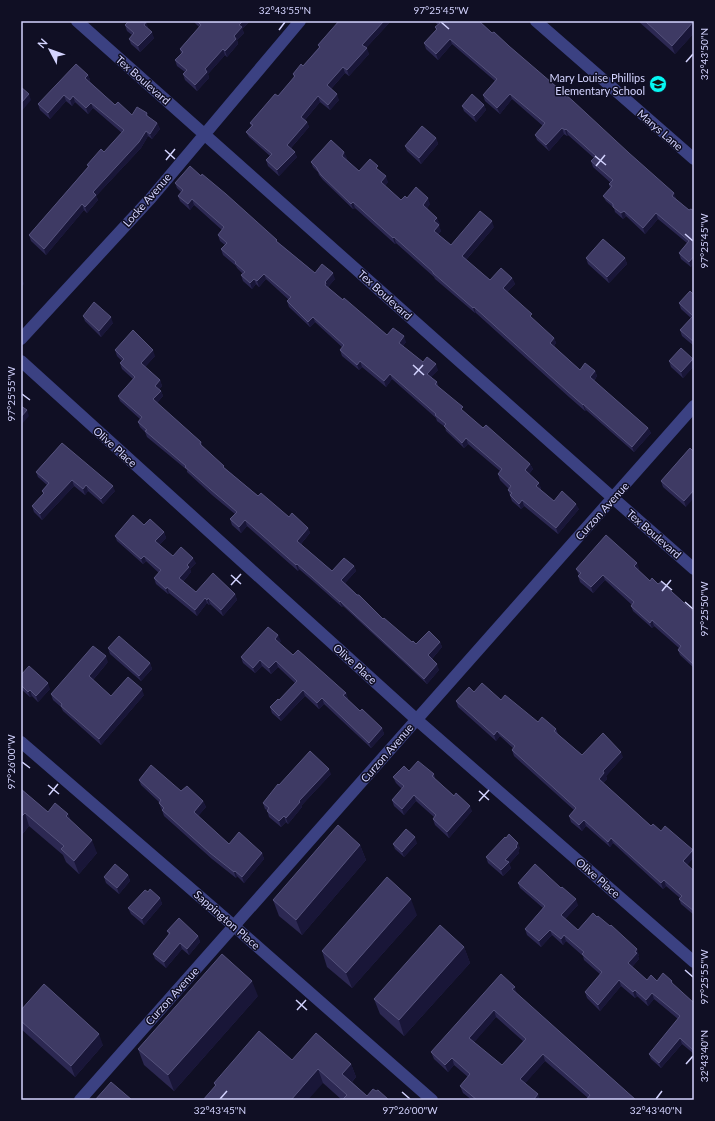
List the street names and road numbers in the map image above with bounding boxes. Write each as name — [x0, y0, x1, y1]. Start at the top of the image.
street label: Tex Boulevard — [113, 52, 173, 107]
street label: Marys Lane — [635, 106, 686, 153]
street label: Locke Avenue — [120, 170, 174, 229]
street label: Tex Boulevard — [356, 267, 415, 322]
street label: Olive Place — [91, 424, 140, 470]
street label: Curzon Avenue — [572, 479, 631, 542]
street label: Tex Boulevard — [624, 506, 684, 561]
street label: Olive Place — [331, 641, 380, 687]
street label: Curzon Avenue — [358, 721, 416, 785]
street label: Olive Place — [574, 855, 623, 900]
street label: Sappington Place — [192, 888, 263, 952]
street label: Curzon Avenue — [142, 964, 201, 1027]

